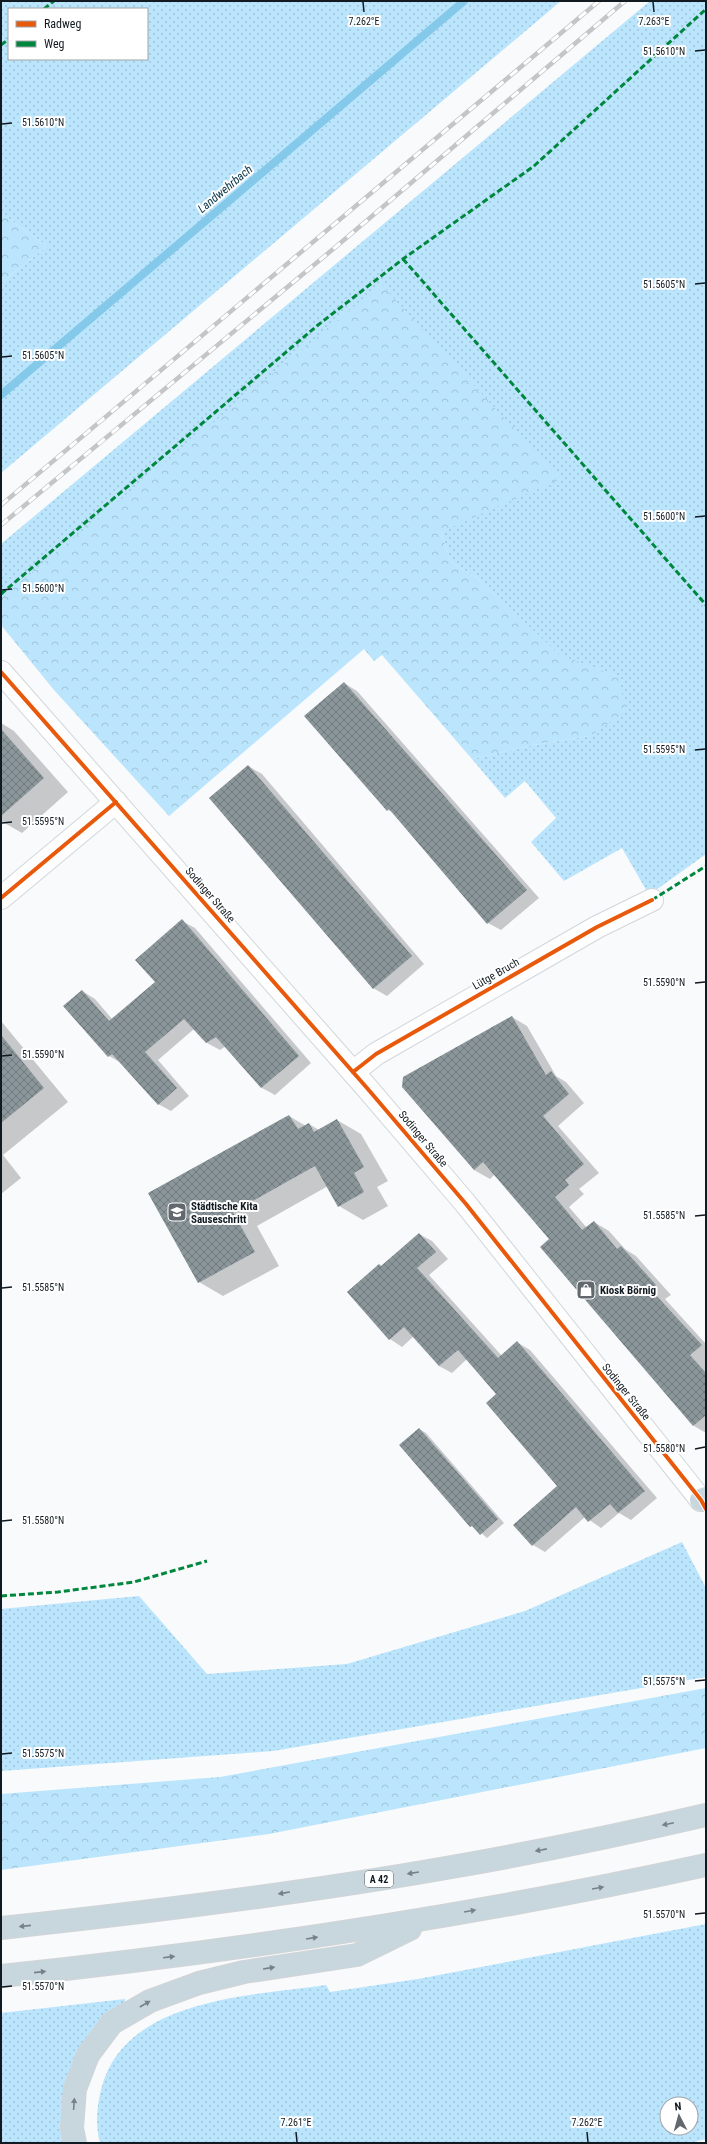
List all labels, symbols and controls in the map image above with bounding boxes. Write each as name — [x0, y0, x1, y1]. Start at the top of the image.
legend — [8, 8, 148, 60]
text: 7.262°E — [348, 16, 380, 27]
text: 7.263°E — [638, 16, 670, 27]
text: Radweg — [44, 17, 81, 31]
text: Weg — [44, 37, 65, 51]
text: 51.5610°N — [643, 46, 685, 57]
text: 51.5610°N — [22, 117, 64, 128]
water label: Landwehrbach — [195, 162, 255, 216]
text: 51.5605°N — [643, 279, 685, 290]
text: 51.5605°N — [22, 350, 64, 361]
text: 51.5600°N — [643, 511, 685, 522]
text: 51.5600°N — [22, 583, 64, 594]
text: 51.5595°N — [643, 744, 685, 755]
text: 51.5595°N — [22, 816, 64, 827]
street label: Sodinger Straße — [182, 865, 238, 925]
street label: Lütge Bruch — [470, 955, 522, 993]
text: 51.5590°N — [643, 977, 685, 988]
text: 51.5590°N — [22, 1049, 64, 1060]
street label: Sodinger Straße — [396, 1108, 450, 1170]
place label: Städtische Kita Sauseschritt — [191, 1200, 258, 1226]
school or university icon: Städtische Kita Sauseschritt — [166, 1201, 188, 1223]
text: 51.5585°N — [643, 1210, 685, 1221]
shop icon: Kiosk Börnig — [575, 1279, 597, 1301]
text: 51.5585°N — [22, 1282, 64, 1293]
place label: Kiosk Börnig — [600, 1284, 656, 1297]
street label: Sodinger Straße — [599, 1361, 653, 1423]
text: 51.5580°N — [643, 1443, 685, 1454]
text: 51.5580°N — [22, 1515, 64, 1526]
text: 51.5575°N — [643, 1676, 685, 1687]
text: 51.5575°N — [22, 1748, 64, 1759]
one-way arrow — [662, 1821, 674, 1827]
one-way arrow — [534, 1847, 547, 1853]
road number: A 42 — [365, 1871, 393, 1887]
one-way arrow — [407, 1871, 419, 1877]
one-way arrow — [592, 1884, 604, 1890]
one-way arrow — [278, 1890, 290, 1896]
one-way arrow — [464, 1908, 476, 1914]
text: 51.5570°N — [643, 1909, 685, 1920]
one-way arrow — [19, 1922, 31, 1929]
one-way arrow — [305, 1934, 318, 1940]
one-way arrow — [163, 1954, 175, 1960]
one-way arrow — [263, 1965, 276, 1971]
one-way arrow — [34, 1969, 46, 1975]
text: 51.5570°N — [22, 1981, 64, 1992]
one-way arrow — [139, 2000, 151, 2007]
north arrow — [659, 2096, 699, 2136]
one-way arrow — [70, 2098, 77, 2110]
text: N — [674, 2100, 682, 2113]
text: 7.261°E — [280, 2117, 312, 2128]
text: 7.262°E — [571, 2117, 603, 2128]

